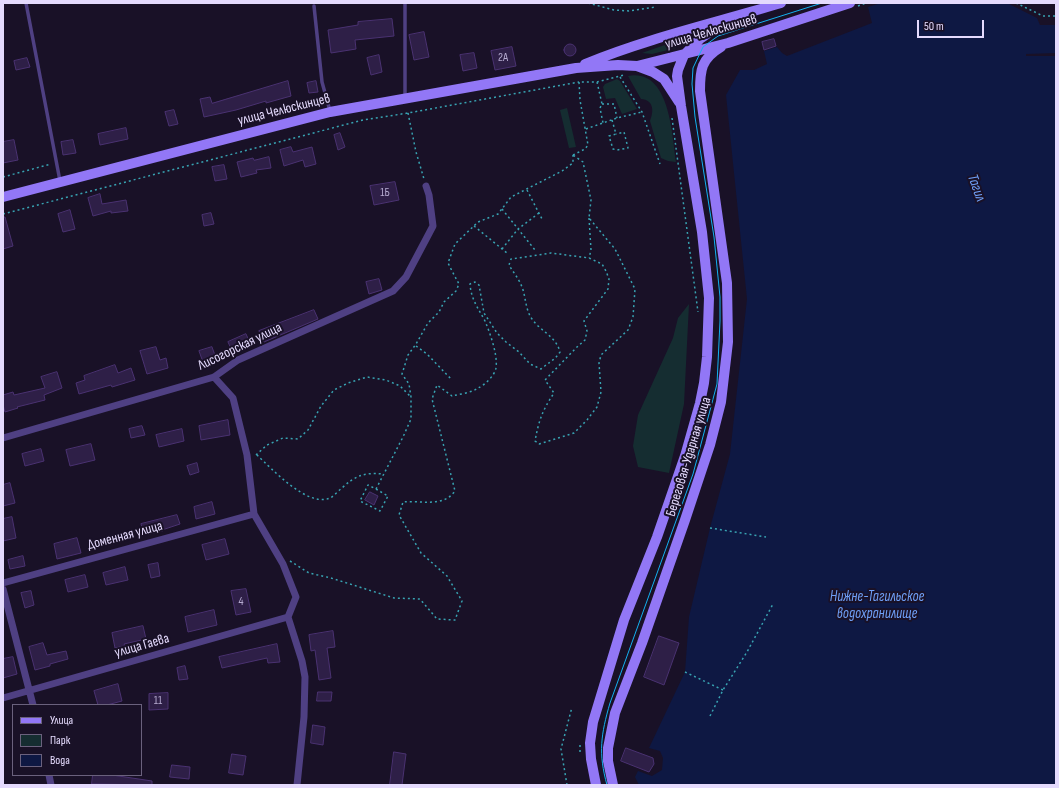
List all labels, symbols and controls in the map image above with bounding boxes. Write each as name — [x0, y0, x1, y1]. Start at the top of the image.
street label: улица Челюскинцев — [663, 11, 759, 53]
scale bar — [919, 12, 986, 38]
text: 50 m — [924, 19, 944, 34]
house number: 2А — [498, 51, 508, 65]
street label: улица Челюскинцев — [236, 90, 332, 130]
water label: Тагил — [963, 172, 989, 204]
house number: 1Б — [380, 186, 390, 200]
street label: Лисогорская улица — [195, 319, 285, 375]
street label: Береговая-Ударная улица — [663, 395, 715, 519]
street label: Доменная улица — [86, 518, 164, 554]
water label: Нижне-Тагильское водохранилище — [830, 588, 924, 623]
house number: 4 — [238, 595, 244, 609]
street label: улица Гаева — [113, 630, 171, 662]
house number: 11 — [154, 694, 162, 708]
legend — [12, 704, 142, 776]
text: Улица — [50, 713, 73, 728]
text: Парк — [50, 733, 70, 748]
text: Вода — [50, 753, 70, 768]

